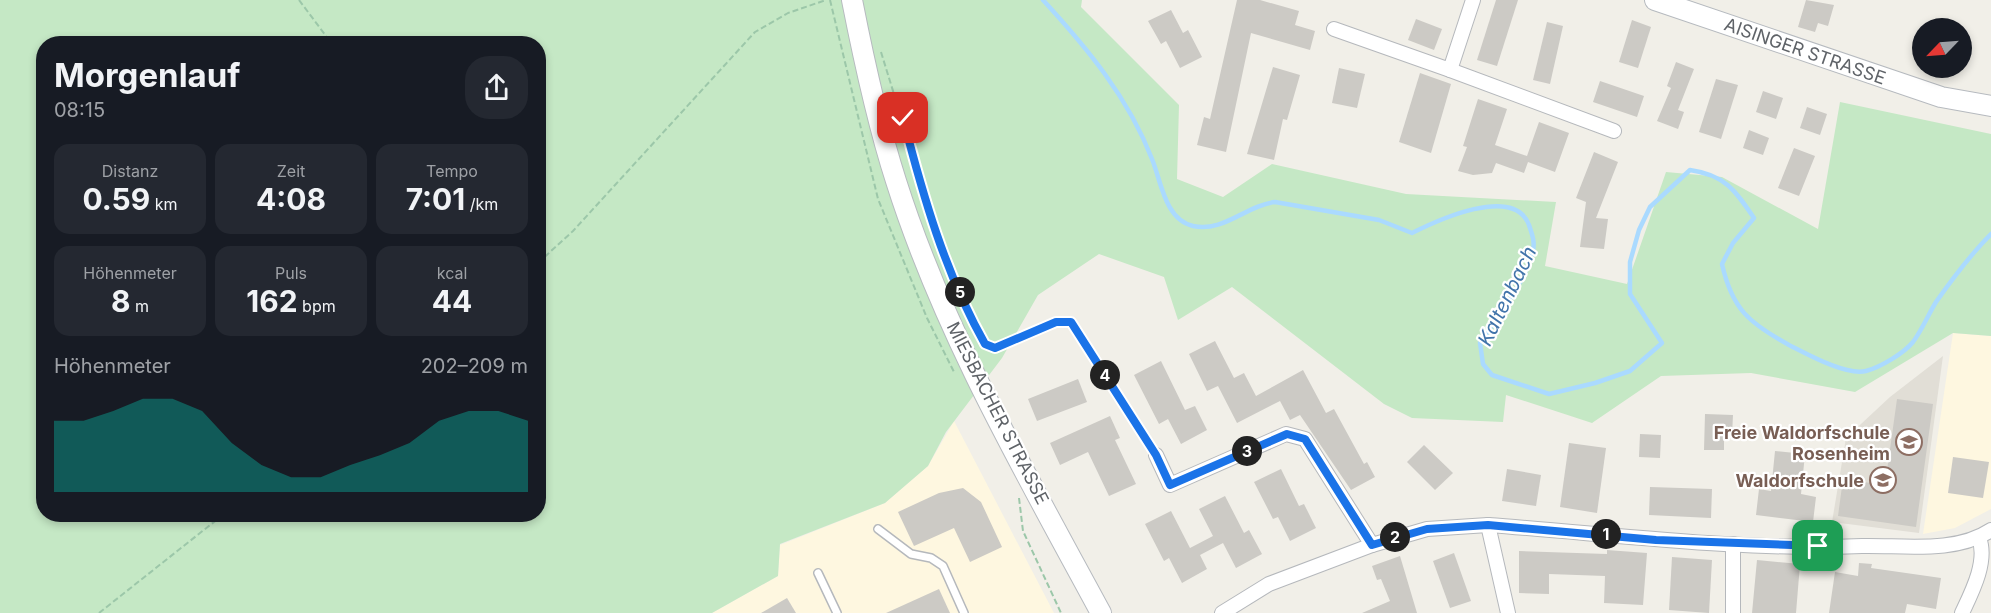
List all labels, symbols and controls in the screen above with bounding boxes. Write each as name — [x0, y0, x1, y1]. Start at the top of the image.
street label: AISINGER STRASSE — [1722, 14, 1888, 88]
north arrow — [1912, 18, 1972, 78]
map controls — [1912, 18, 1972, 78]
text: Morgenlauf — [54, 55, 240, 95]
button: share — [465, 56, 528, 119]
pin — [877, 92, 928, 143]
text: 08:15 — [54, 98, 105, 122]
icon: check — [886, 101, 919, 134]
text: Distanz — [102, 161, 158, 181]
text: Zeit — [277, 161, 305, 181]
text: Tempo — [426, 161, 478, 181]
text: 0.59 — [82, 181, 150, 217]
text: 4:08 — [256, 181, 326, 217]
text: 7:01 — [406, 181, 465, 217]
text: km — [150, 194, 178, 214]
text: /km — [465, 194, 498, 214]
water label: Kaltenbach — [1473, 242, 1541, 350]
text: Höhenmeter — [83, 263, 177, 283]
text: Puls — [275, 263, 307, 283]
text: kcal — [437, 263, 467, 283]
pin: 5 — [945, 277, 975, 307]
text: 5 — [955, 282, 965, 302]
text: 8 — [111, 283, 131, 319]
text: 162 — [246, 283, 298, 319]
text: 44 — [432, 283, 472, 319]
text: m — [131, 296, 149, 316]
text: bpm — [298, 296, 336, 316]
street label: MIESBACHER STRASSE — [943, 318, 1053, 508]
text: Höhenmeter — [54, 354, 171, 378]
text: 202–209 m — [421, 354, 528, 378]
pin: 4 — [1090, 360, 1120, 390]
text: 4 — [1100, 365, 1110, 385]
place label: Freie Waldorfschule Rosenheim — [1714, 422, 1890, 464]
school or university icon: Freie Waldorfschule Rosenheim — [1894, 427, 1924, 457]
pin: 3 — [1232, 436, 1262, 466]
text: 3 — [1242, 441, 1252, 461]
school or university icon: Waldorfschule — [1868, 465, 1898, 495]
place label: Waldorfschule — [1735, 470, 1864, 491]
pin: 1 — [1591, 519, 1621, 549]
pin — [1792, 520, 1843, 571]
pin: 2 — [1380, 522, 1410, 552]
text: 1 — [1603, 524, 1609, 544]
text: 2 — [1390, 527, 1400, 547]
icon: arrive — [1801, 529, 1834, 562]

